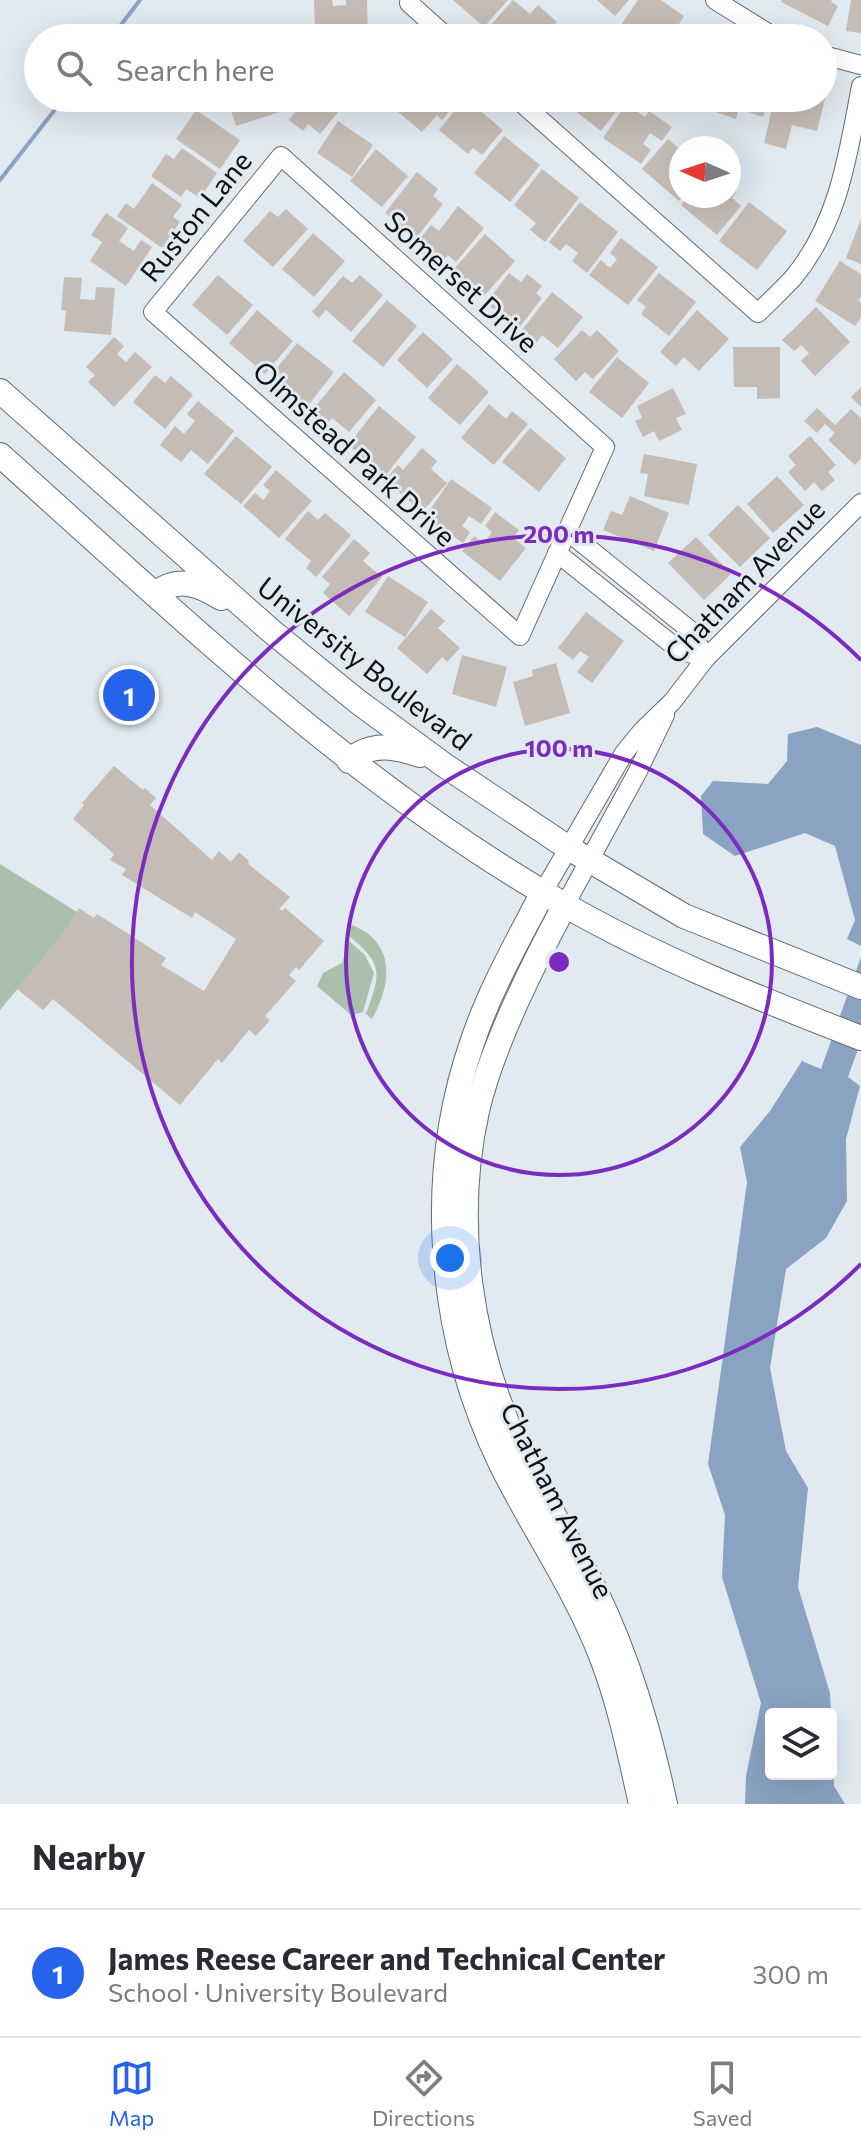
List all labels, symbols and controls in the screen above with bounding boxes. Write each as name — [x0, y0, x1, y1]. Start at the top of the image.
search box — [24, 24, 837, 112]
icon: search — [52, 46, 96, 90]
text: Search here — [116, 50, 275, 87]
north arrow — [669, 136, 741, 208]
street label: Ruston Lane — [132, 144, 258, 288]
street label: Somerset Drive — [378, 203, 546, 359]
street label: Olmstead Park Drive — [247, 353, 463, 553]
street label: Chatham Avenue — [657, 492, 831, 670]
text: 200 m — [524, 519, 594, 548]
street label: University Boulevard — [251, 569, 479, 757]
pin: 1 — [103, 665, 155, 725]
text: 100 m — [525, 733, 593, 762]
centre of rings — [545, 948, 573, 976]
your location — [430, 1238, 470, 1278]
street label: Chatham Avenue — [494, 1396, 622, 1604]
map controls — [765, 1708, 837, 1780]
button: layers — [765, 1708, 837, 1780]
text: Nearby — [32, 1835, 146, 1877]
text: James Reese Career and Technical Center — [108, 1939, 665, 1976]
text: 1 — [52, 1958, 64, 1989]
text: 300 m — [753, 1958, 829, 1989]
text: School · University Boulevard — [108, 1976, 448, 2007]
tab: Map — [109, 2056, 154, 2131]
tab: Directions — [372, 2056, 475, 2131]
tab: Saved — [693, 2056, 752, 2131]

